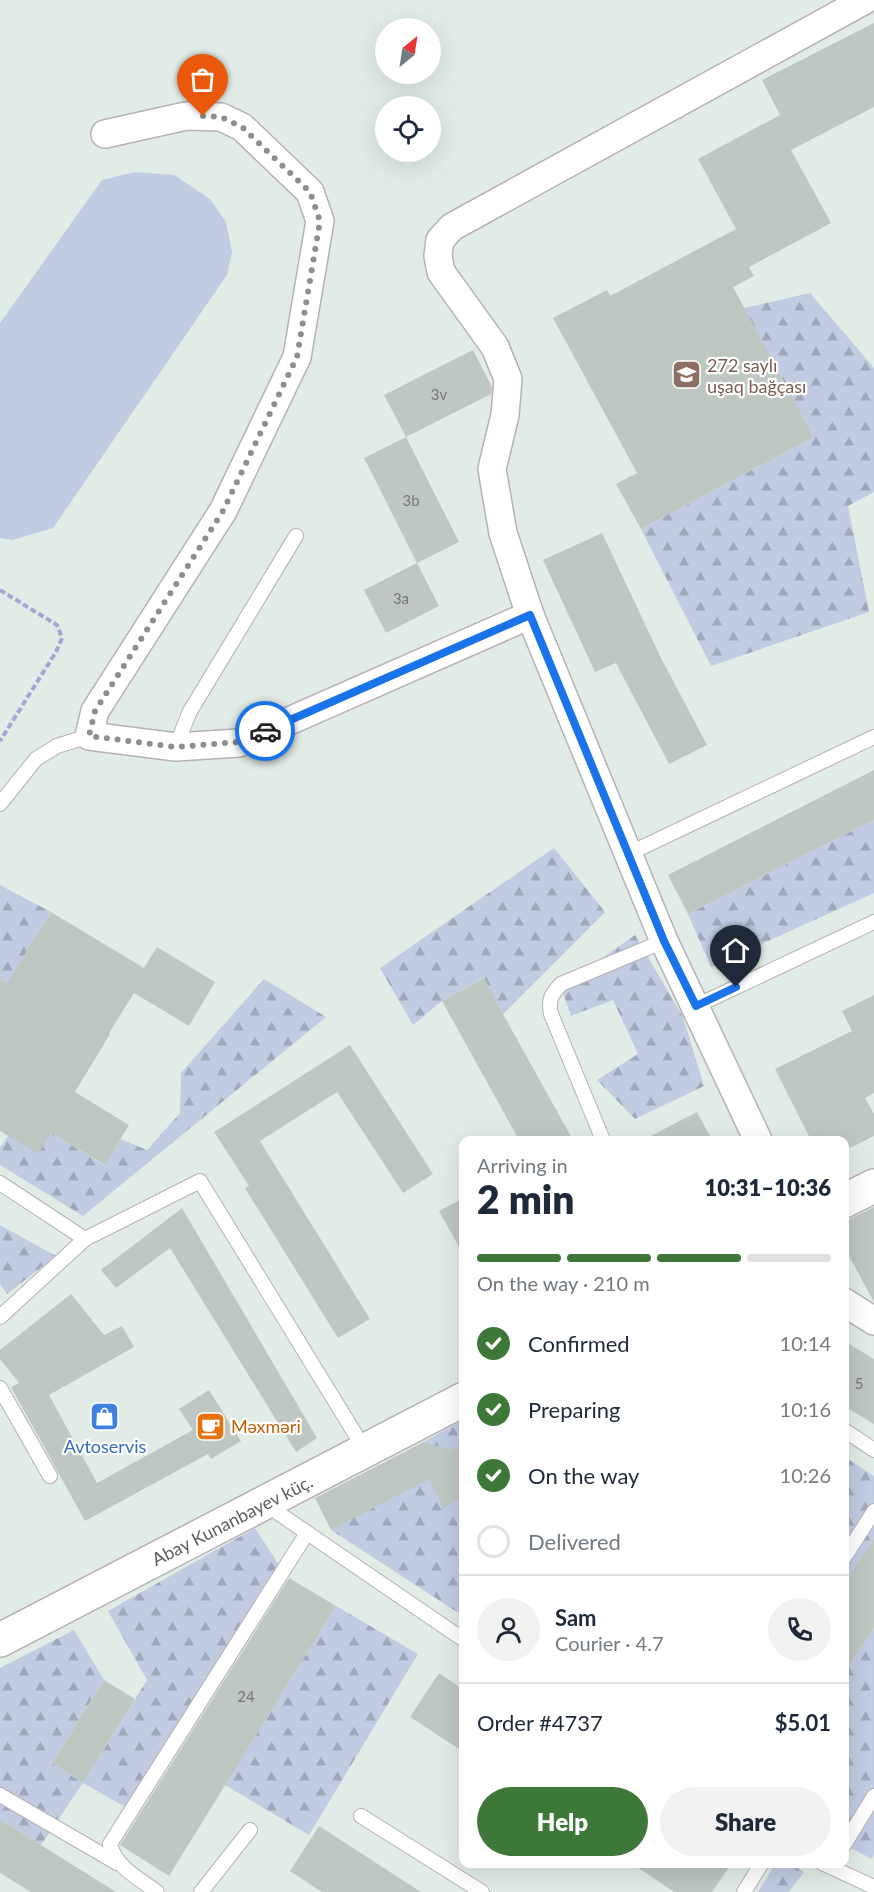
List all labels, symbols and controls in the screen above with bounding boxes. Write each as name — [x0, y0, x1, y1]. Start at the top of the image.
north arrow — [375, 18, 441, 84]
map controls — [375, 18, 441, 162]
pin — [177, 54, 228, 116]
icon: bag — [186, 63, 219, 96]
button: locate — [375, 96, 441, 162]
place label: 272 saylı uşaq bağçası — [707, 354, 806, 397]
school or university icon: 272 saylı uşaq bağçası — [670, 359, 702, 391]
house number: 3v — [431, 385, 447, 403]
house number: 3b — [402, 491, 420, 509]
house number: 3a — [393, 589, 409, 607]
courier — [235, 701, 295, 761]
icon: car — [249, 715, 282, 748]
pin — [710, 925, 761, 987]
icon: home — [719, 934, 752, 967]
text: Arriving in — [477, 1153, 568, 1177]
text: 10:31–10:36 — [705, 1174, 831, 1201]
text: 2 min — [477, 1176, 574, 1222]
text: On the way · 210 m — [477, 1271, 650, 1295]
icon: check — [477, 1327, 510, 1360]
text: Confirmed — [528, 1330, 630, 1357]
text: 10:14 — [780, 1331, 831, 1355]
house number: 5 — [855, 1374, 863, 1392]
icon: check — [477, 1393, 510, 1426]
text: Preparing — [528, 1396, 620, 1423]
text: 10:16 — [780, 1397, 831, 1421]
shop icon: Avtoservis — [89, 1401, 121, 1433]
cafe icon: Məxməri — [194, 1410, 226, 1442]
place label: Məxməri — [231, 1415, 301, 1437]
place label: Avtoservis — [64, 1435, 147, 1457]
icon: check — [477, 1459, 510, 1492]
text: On the way — [528, 1462, 639, 1489]
text: 10:26 — [780, 1463, 831, 1487]
street label: Abay Kunanbayev küç. — [148, 1470, 316, 1570]
text: Delivered — [528, 1528, 621, 1555]
button: person — [477, 1598, 540, 1661]
button: phone — [768, 1598, 831, 1661]
text: Sam — [555, 1604, 597, 1631]
text: Courier · 4.7 — [555, 1631, 664, 1655]
house number: 24 — [237, 1687, 255, 1705]
text: Order #4737 — [477, 1709, 603, 1736]
text: $5.01 — [775, 1709, 831, 1736]
button: Help — [477, 1787, 648, 1856]
button: Share — [660, 1787, 831, 1856]

